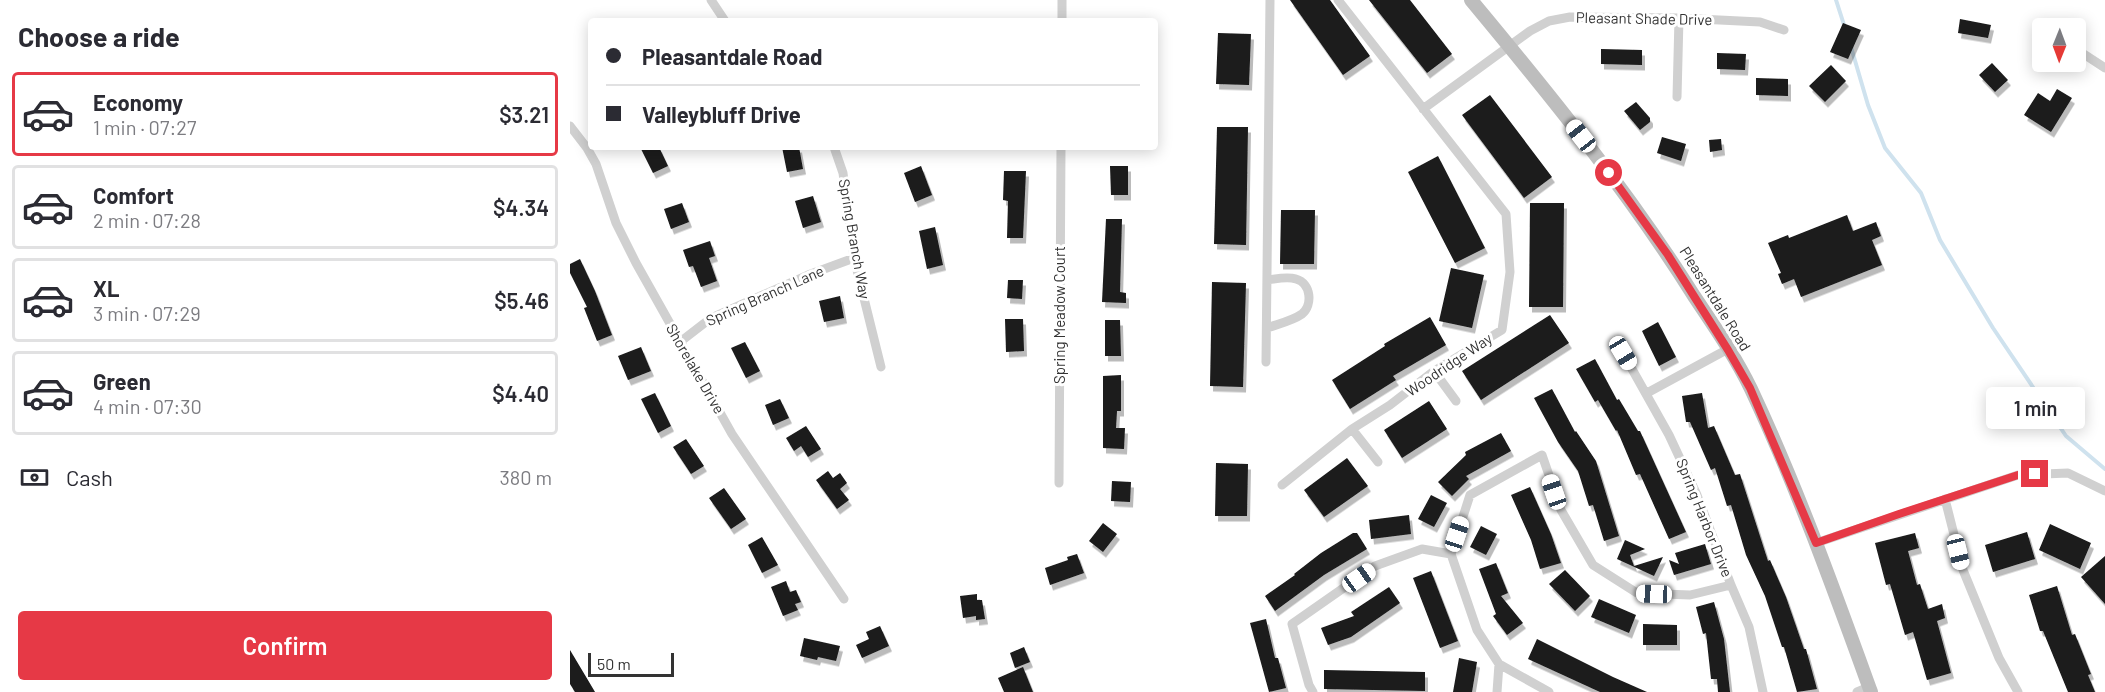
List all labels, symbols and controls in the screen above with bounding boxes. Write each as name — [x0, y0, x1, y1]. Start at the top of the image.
street label: Pleasant Shade Drive — [1576, 8, 1712, 28]
north arrow — [2032, 18, 2086, 72]
map controls — [2032, 18, 2086, 72]
text: Choose a ride — [18, 20, 180, 52]
text: Pleasantdale Road — [642, 43, 822, 69]
icon: car — [21, 87, 75, 141]
text: Economy — [93, 89, 183, 115]
text: $3.21 — [499, 101, 549, 127]
text: Valleybluff Drive — [642, 101, 801, 127]
text: 1 min · 07:27 — [93, 115, 196, 139]
car — [1563, 116, 1599, 156]
route start — [1595, 159, 1622, 186]
street label: Spring Branch Way — [836, 177, 874, 300]
icon: car — [21, 180, 75, 234]
text: Comfort — [93, 182, 174, 208]
text: $4.34 — [493, 194, 549, 220]
text: 2 min · 07:28 — [93, 208, 201, 232]
street label: Pleasantdale Road — [1677, 243, 1755, 354]
street label: Spring Meadow Court — [1050, 246, 1068, 384]
street label: Spring Branch Lane — [703, 261, 826, 329]
icon: car — [21, 273, 75, 327]
text: XL — [93, 275, 119, 301]
text: $5.46 — [494, 287, 549, 313]
text: 3 min · 07:29 — [93, 301, 201, 325]
street label: Shorelake Drive — [663, 320, 729, 417]
street label: Woodridge Way — [1402, 329, 1495, 400]
car — [1606, 333, 1640, 373]
icon: car — [21, 366, 75, 420]
text: Green — [93, 368, 151, 394]
text: $4.40 — [492, 380, 549, 406]
callout: 1 min — [1986, 387, 2084, 429]
text: 4 min · 07:30 — [93, 394, 202, 418]
text: 1 min — [2014, 396, 2057, 420]
street label: Spring Harbor Drive — [1673, 456, 1737, 580]
route end — [2021, 460, 2048, 487]
icon: cash — [18, 461, 51, 494]
text: Cash — [66, 464, 113, 490]
text: 380 m — [499, 465, 552, 489]
car — [1540, 472, 1568, 512]
car — [1443, 514, 1471, 554]
car — [1945, 532, 1971, 572]
car — [1339, 560, 1379, 596]
car — [1636, 584, 1672, 604]
button: Confirm — [18, 611, 552, 680]
scale bar — [588, 650, 674, 678]
text: 50 m — [597, 654, 631, 673]

